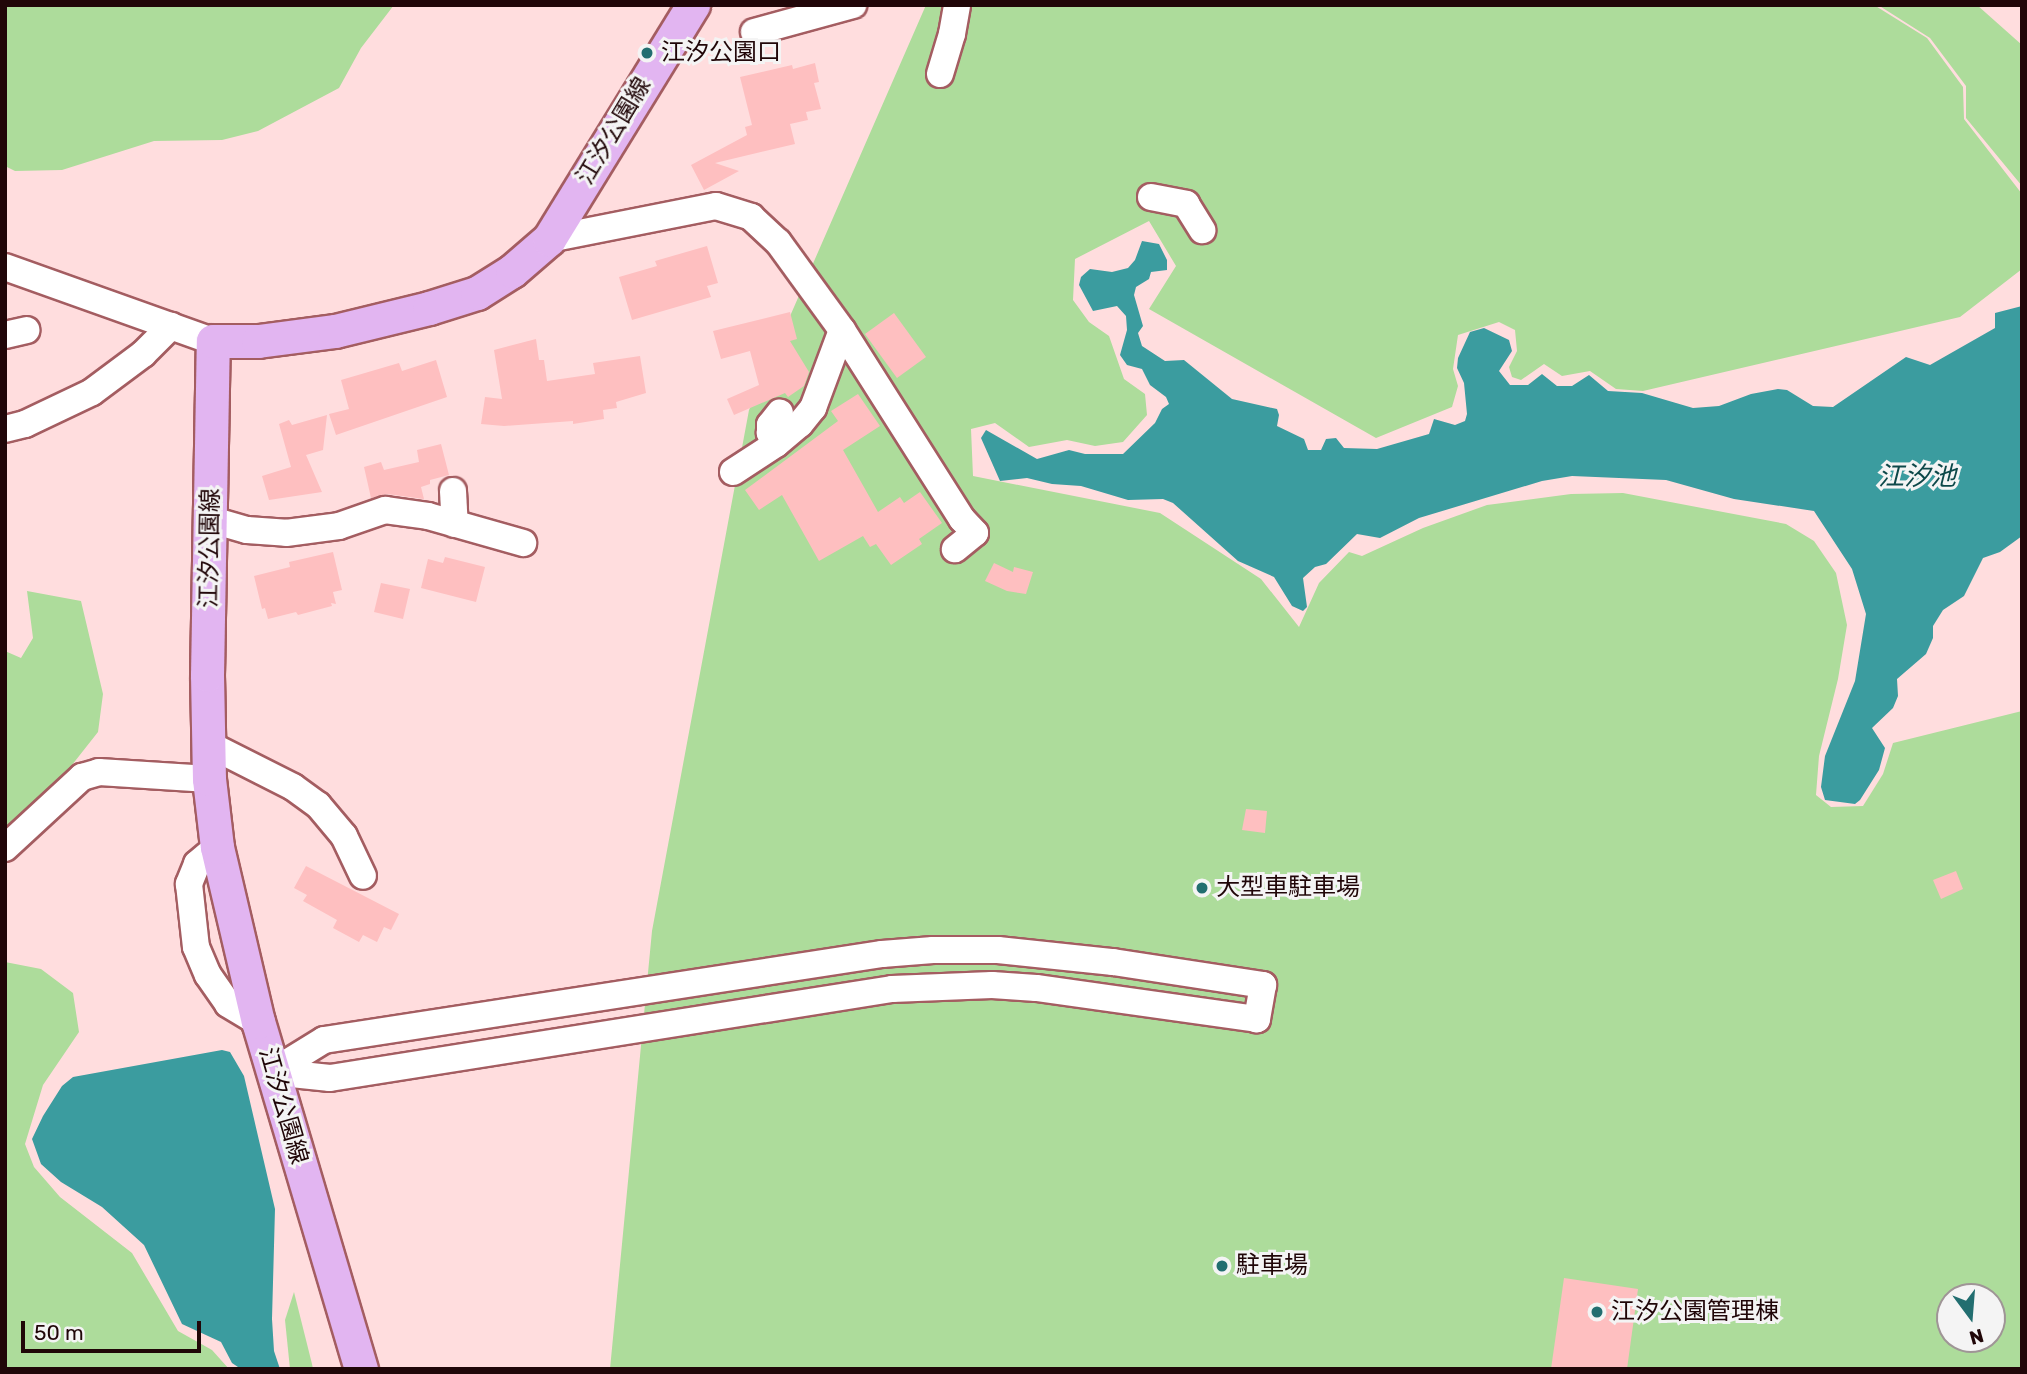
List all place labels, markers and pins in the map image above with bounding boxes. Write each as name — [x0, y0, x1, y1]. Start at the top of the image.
place label: 江汐公園口 — [661, 39, 781, 67]
marker: 江汐公園口 — [639, 45, 655, 61]
place label: 大型車駐車場 — [1216, 874, 1360, 902]
marker: 大型車駐車場 — [1194, 880, 1210, 896]
place label: 駐車場 — [1236, 1252, 1308, 1280]
marker: 駐車場 — [1214, 1258, 1230, 1274]
place label: 江汐公園管理棟 — [1611, 1298, 1779, 1326]
marker: 江汐公園管理棟 — [1589, 1304, 1605, 1320]

